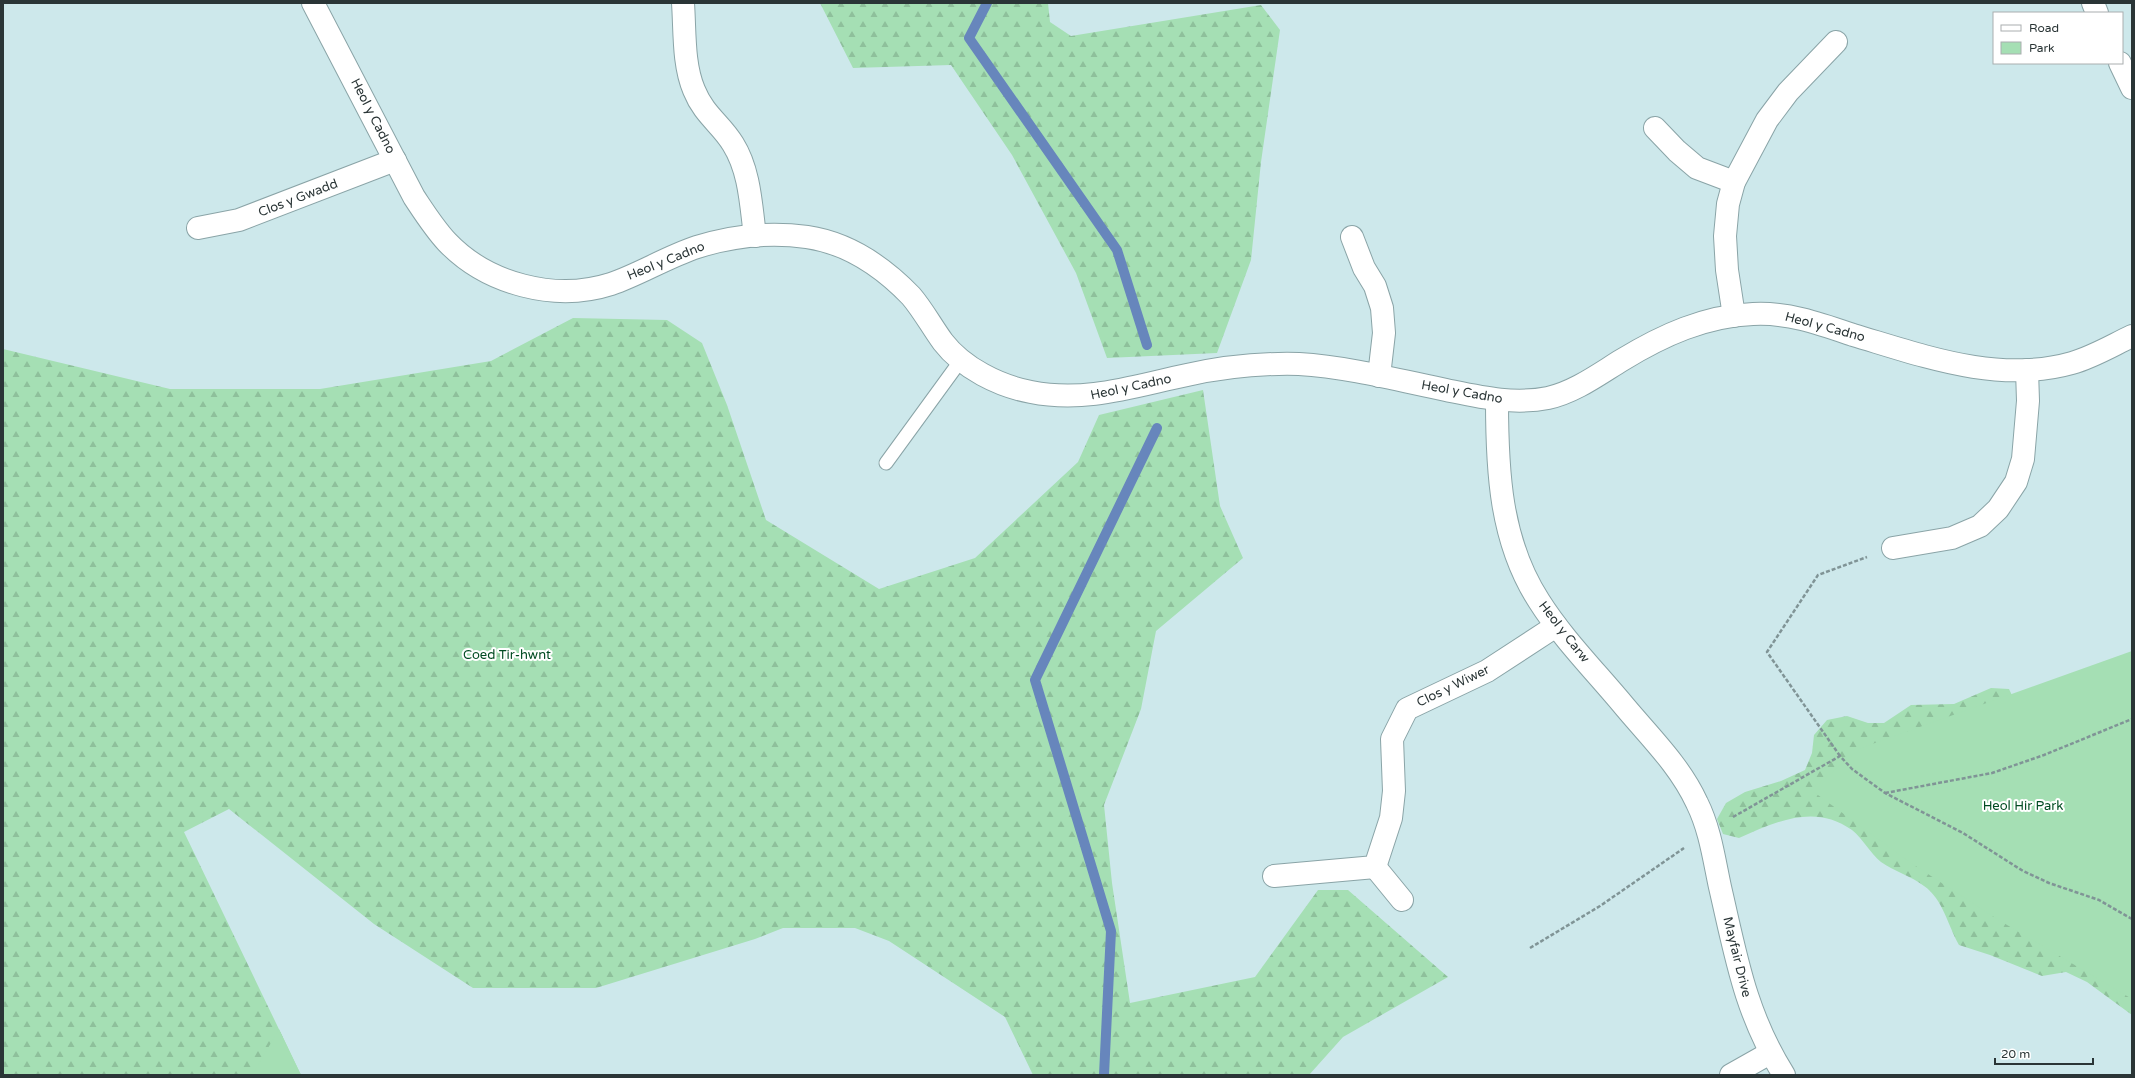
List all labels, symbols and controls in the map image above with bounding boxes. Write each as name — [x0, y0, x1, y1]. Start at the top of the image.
legend — [1993, 12, 2123, 64]
text: Road — [2029, 21, 2059, 35]
text: Park — [2029, 41, 2055, 55]
street label: Heol y Cadno — [347, 76, 399, 156]
street label: Clos y Gwadd — [256, 175, 340, 221]
street label: Heol y Cadno — [625, 238, 707, 284]
street label: Heol y Cadno — [1783, 309, 1867, 345]
street label: Heol y Cadno — [1089, 371, 1173, 403]
street label: Heol y Cadno — [1420, 377, 1504, 407]
street label: Heol y Carw — [1535, 598, 1593, 666]
park label: Coed Tir-hwnt — [463, 647, 551, 663]
street label: Clos y Wiwer — [1414, 661, 1492, 710]
park label: Heol Hir Park — [1983, 798, 2063, 814]
street label: Mayfair Drive — [1719, 915, 1755, 999]
scale bar — [1995, 1040, 2093, 1066]
text: 20 m — [2001, 1047, 2030, 1061]

